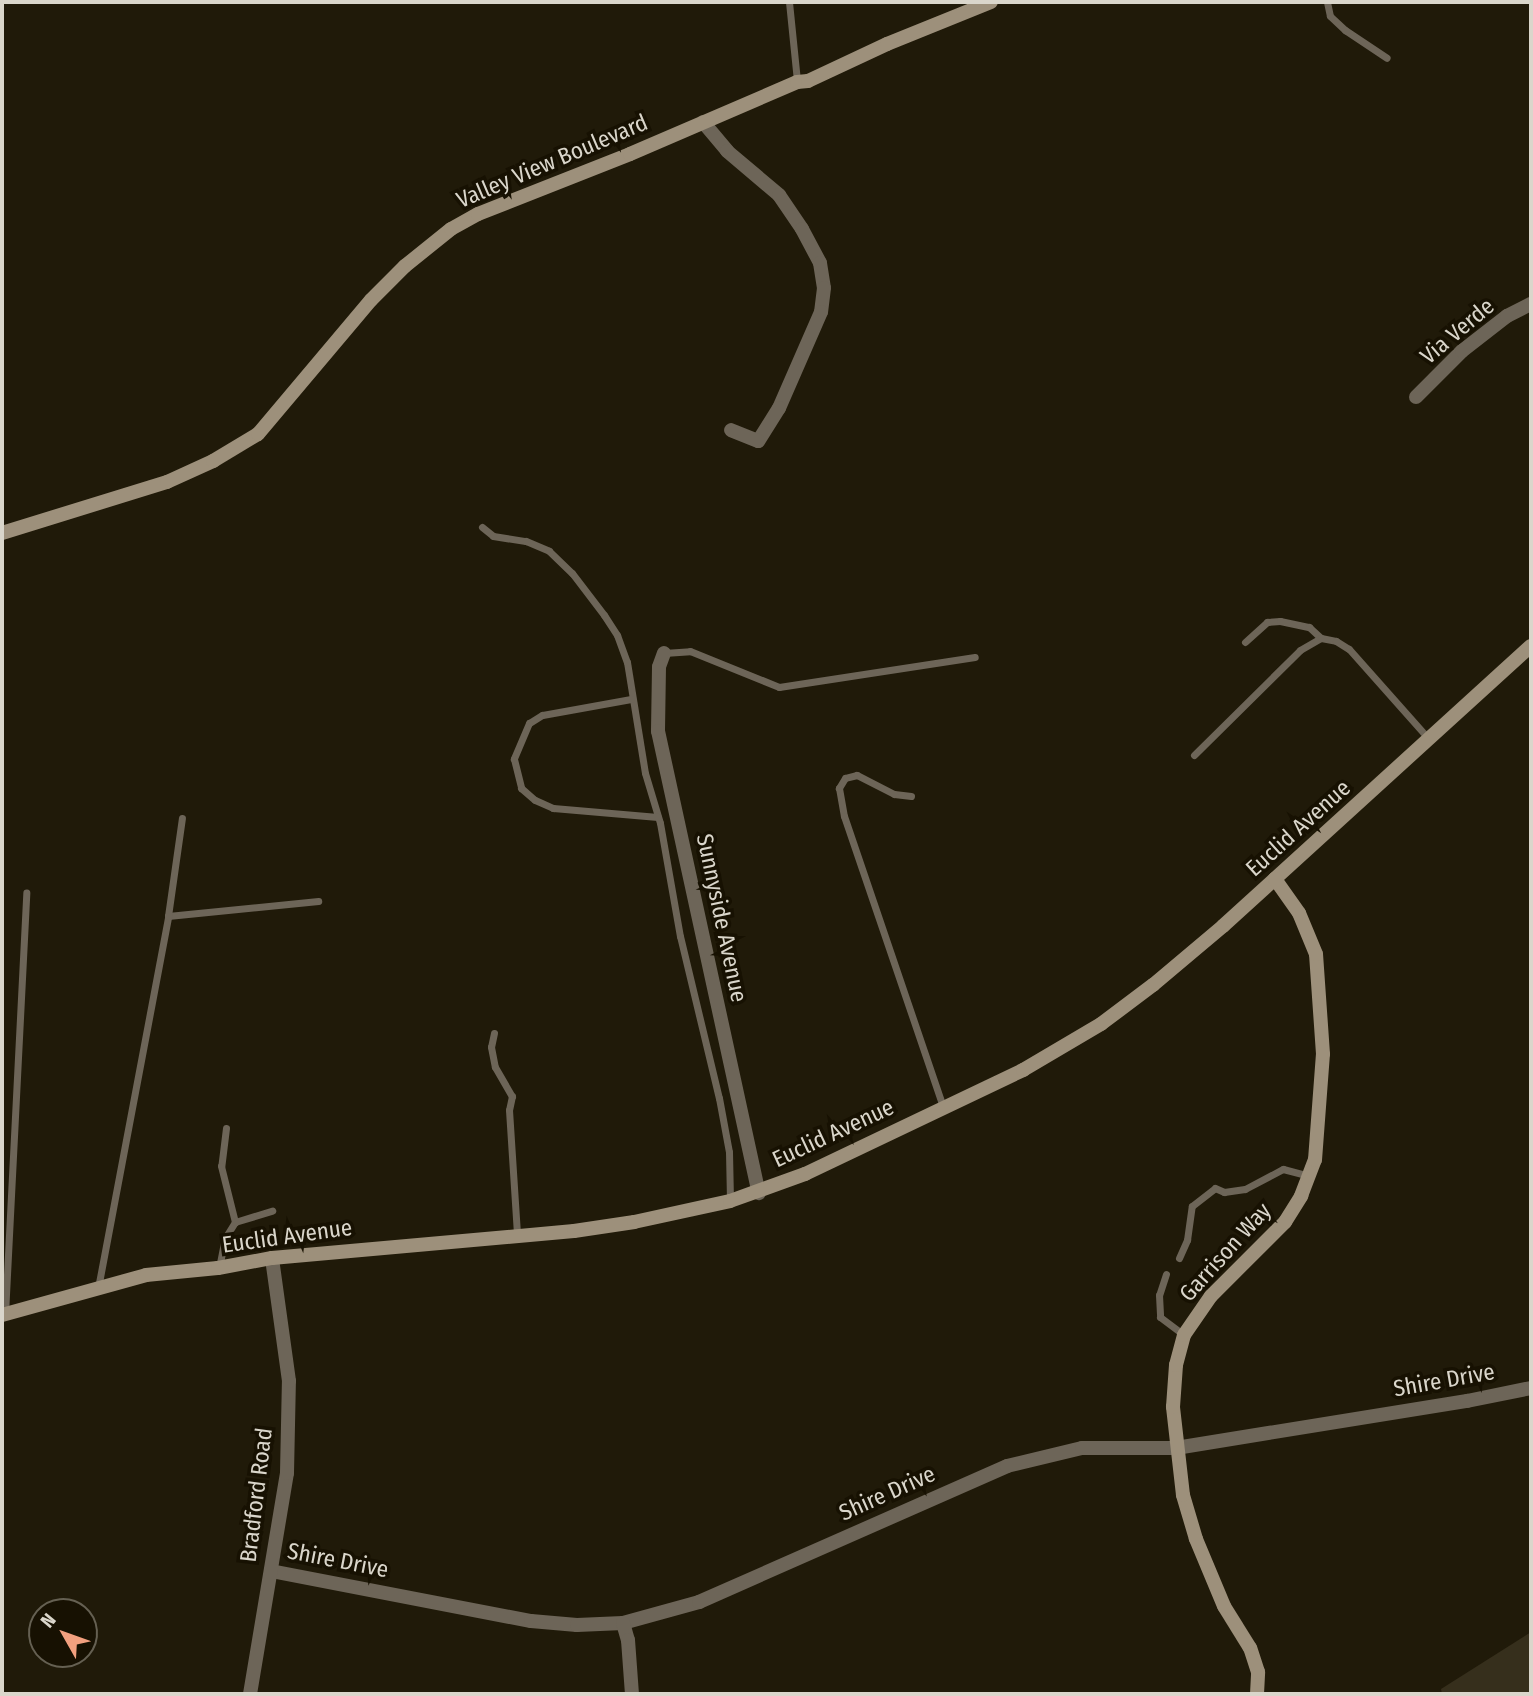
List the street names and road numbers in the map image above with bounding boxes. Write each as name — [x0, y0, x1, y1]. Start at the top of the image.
street label: Valley View Boulevard — [452, 108, 652, 214]
street label: Via Verde — [1415, 292, 1499, 370]
street label: Euclid Avenue — [1240, 774, 1356, 882]
street label: Sunnyside Avenue — [691, 831, 753, 1005]
street label: Euclid Avenue — [768, 1093, 898, 1173]
street label: Garrison Way — [1173, 1197, 1277, 1307]
street label: Euclid Avenue — [220, 1213, 354, 1259]
street label: Shire Drive — [1391, 1358, 1497, 1402]
street label: Bradford Road — [234, 1426, 278, 1564]
street label: Shire Drive — [835, 1460, 939, 1526]
street label: Shire Drive — [285, 1537, 391, 1583]

